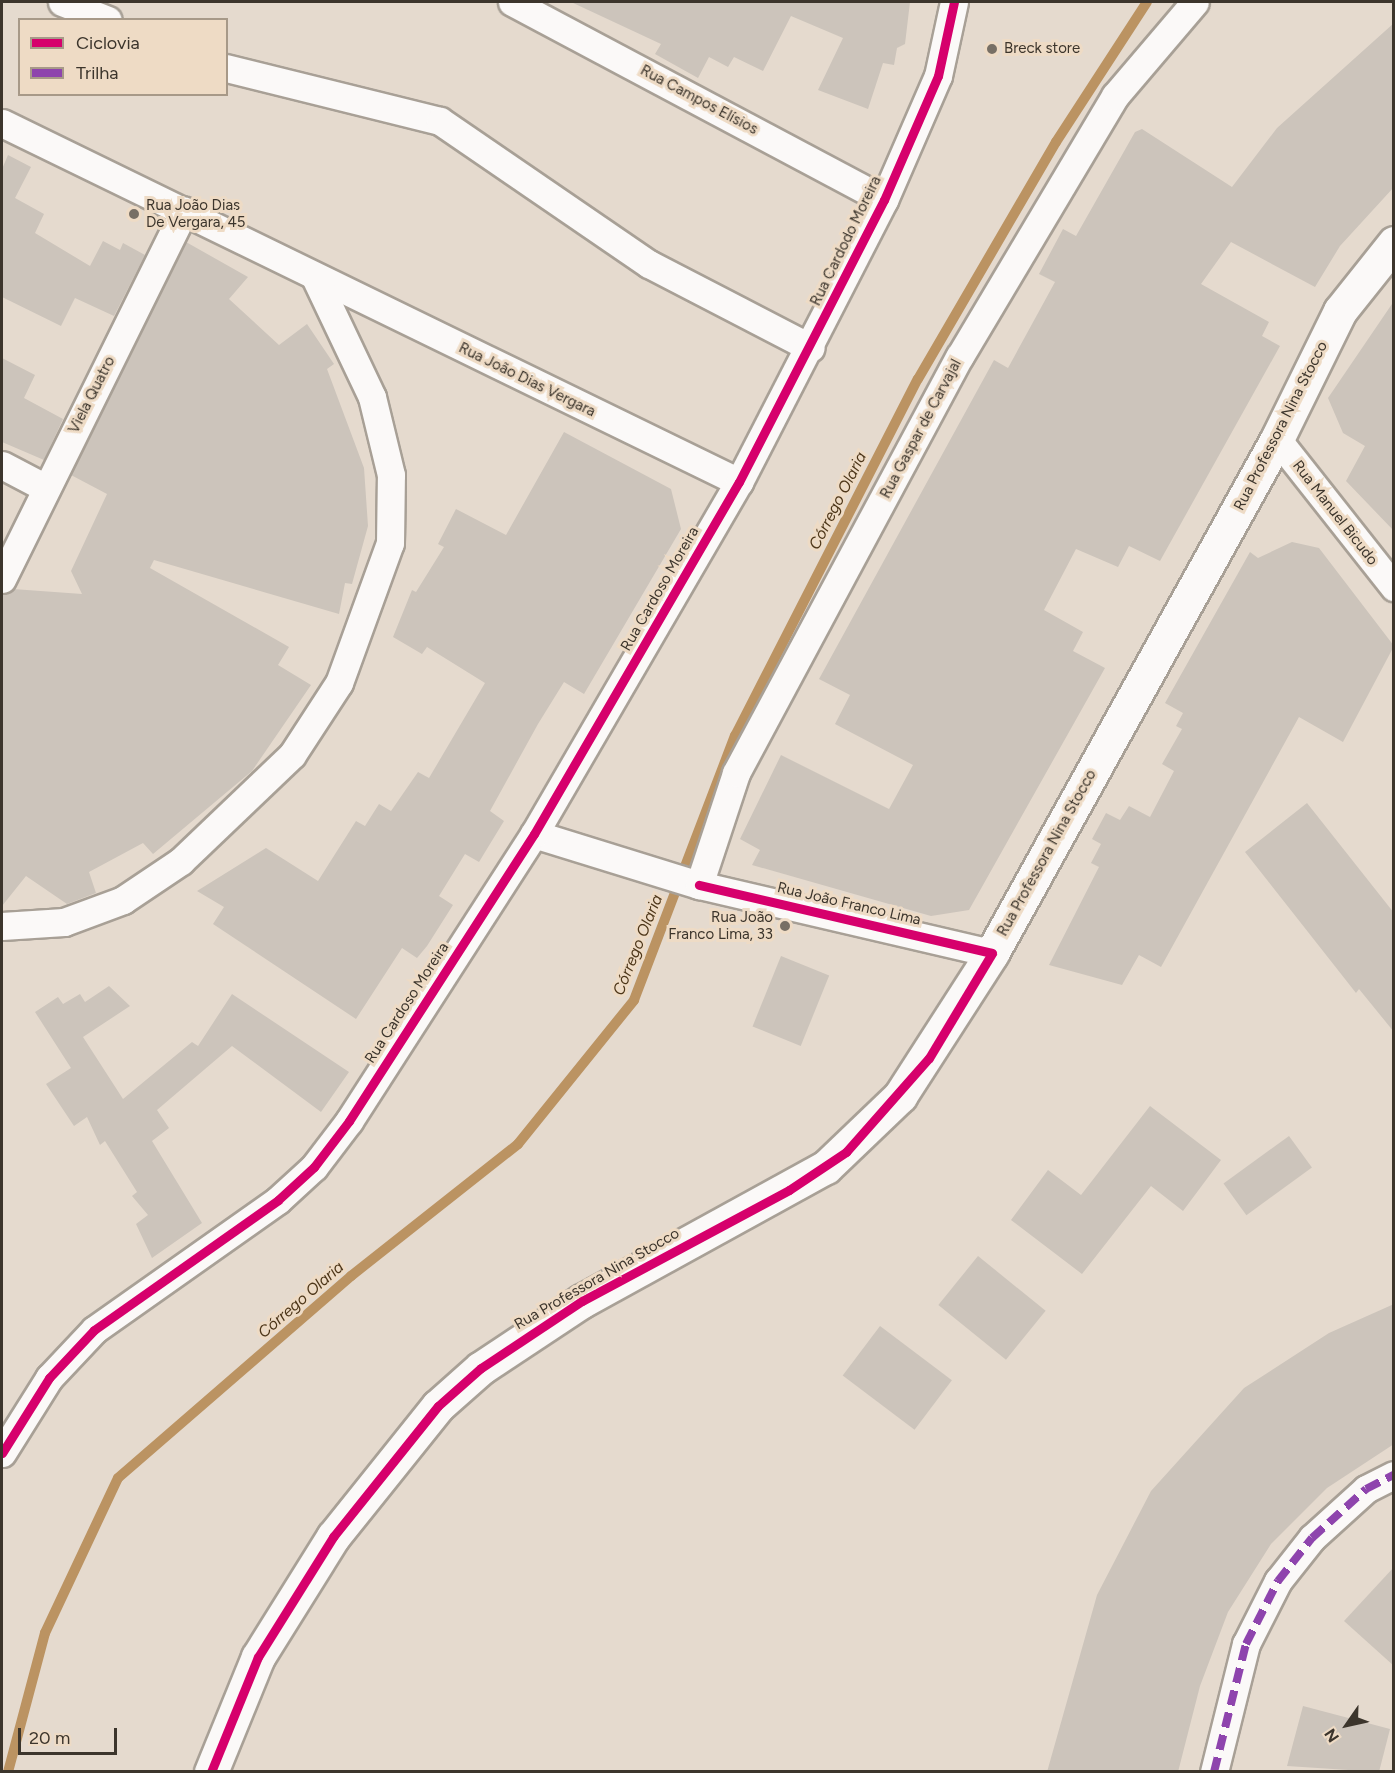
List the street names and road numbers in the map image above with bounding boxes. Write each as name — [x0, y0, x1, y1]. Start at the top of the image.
street label: Rua Campos Elísios — [637, 61, 761, 139]
street label: Rua Cardodo Moreira — [807, 173, 885, 309]
street label: Rua Professora Nina Stocco — [1230, 338, 1332, 514]
street label: Rua João Dias Vergara — [456, 339, 598, 421]
street label: Viela Quatro — [65, 354, 119, 436]
street label: Rua Gaspar de Carvajal — [877, 356, 965, 502]
street label: Rua Manuel Bicudo — [1289, 457, 1381, 569]
street label: Rua Cardoso Moreira — [617, 524, 703, 654]
street label: Rua Professora Nina Stocco — [994, 767, 1100, 939]
street label: Rua João Franco Lima — [775, 879, 923, 929]
street label: Rua Cardoso Moreira — [361, 939, 453, 1067]
street label: Rua Professora Nina Stocco — [511, 1224, 683, 1334]

